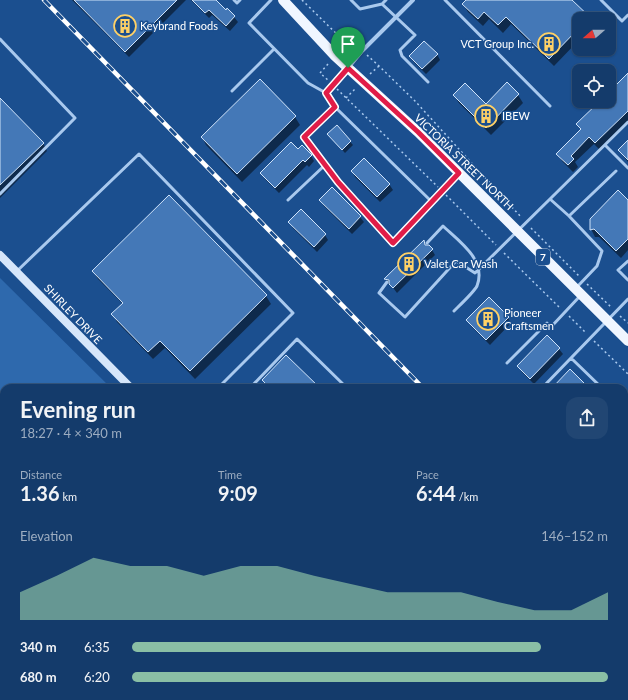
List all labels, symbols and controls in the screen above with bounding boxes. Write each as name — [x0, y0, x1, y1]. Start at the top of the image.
north arrow — [572, 12, 616, 56]
map controls — [572, 12, 616, 108]
building icon: Keybrand Foods — [112, 13, 138, 39]
place label: Keybrand Foods — [140, 19, 218, 32]
pin — [331, 27, 365, 68]
building icon: VCT Group Inc. — [536, 31, 562, 57]
icon: arrive — [337, 33, 359, 55]
place label: VCT Group Inc. — [460, 37, 534, 50]
button: locate — [572, 64, 616, 108]
building icon: IBEW — [473, 103, 499, 129]
place label: IBEW — [502, 109, 531, 122]
street label: VICTORIA STREET NORTH — [412, 111, 517, 212]
road number: 7 — [536, 249, 550, 265]
building icon: Valet Car Wash — [396, 251, 422, 277]
place label: Valet Car Wash — [424, 257, 498, 270]
street label: SHIRLEY DRIVE — [42, 281, 105, 346]
building icon: Pioneer Craftsmen — [475, 306, 501, 332]
place label: Pioneer Craftsmen — [504, 306, 554, 332]
text: Evening run — [20, 396, 136, 423]
button: share — [566, 397, 608, 439]
text: 18:27 · 4 × 340 m — [20, 425, 122, 441]
text: Distance — [20, 468, 62, 481]
text: Time — [218, 468, 242, 481]
text: Pace — [416, 468, 439, 481]
text: 1.36 — [20, 481, 60, 505]
text: 9:09 — [218, 481, 258, 505]
text: 6:44 — [416, 481, 456, 505]
text: km — [60, 490, 77, 503]
text: /km — [456, 490, 478, 503]
text: Elevation — [20, 528, 73, 544]
text: 146–152 m — [541, 528, 608, 544]
text: 340 m — [20, 639, 57, 655]
text: 6:35 — [84, 639, 110, 655]
text: 680 m — [20, 669, 57, 685]
text: 6:20 — [84, 669, 110, 685]

